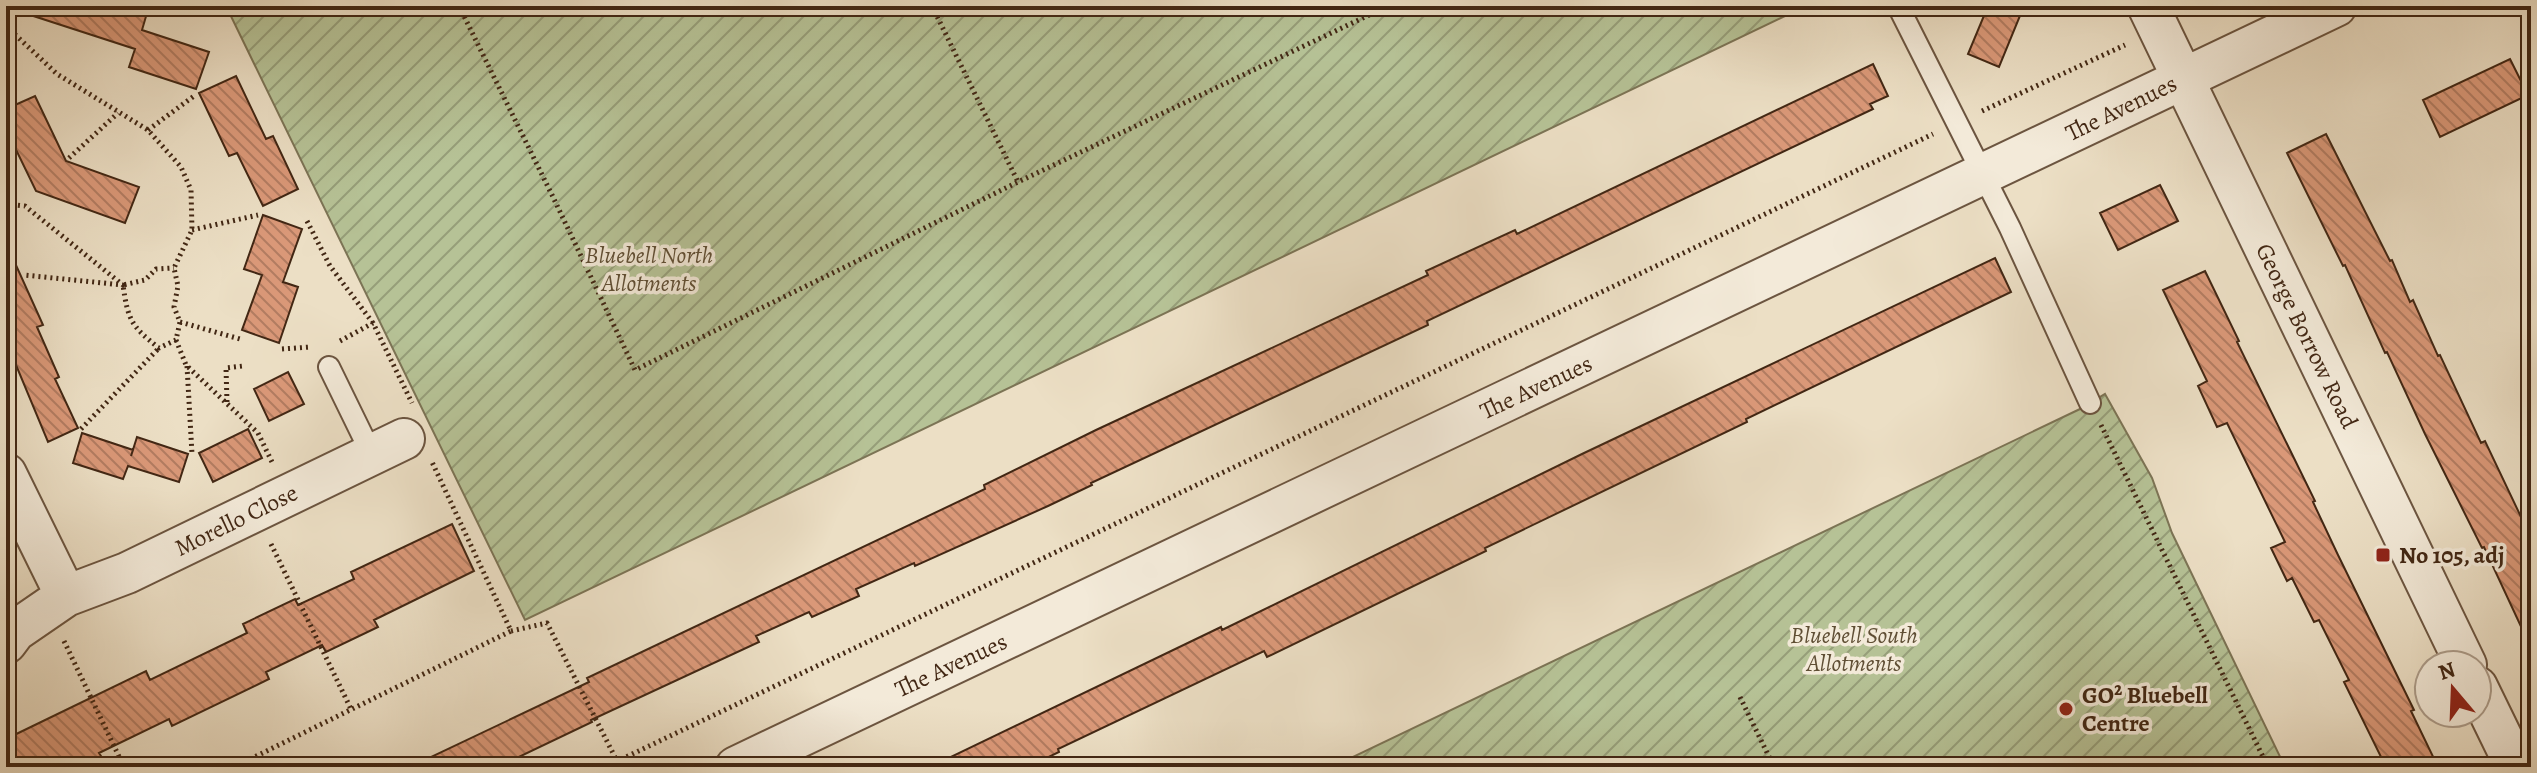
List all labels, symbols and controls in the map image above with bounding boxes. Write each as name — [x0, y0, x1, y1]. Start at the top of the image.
street label: The Avenues — [2060, 67, 2182, 149]
street label: George Borrow Road — [2248, 238, 2366, 434]
park label: Bluebell North Allotments — [585, 239, 713, 299]
street label: The Avenues — [1475, 347, 1597, 427]
street label: Morello Close — [169, 476, 303, 564]
place label: No 105, adj — [2399, 539, 2505, 571]
marker: No 105, adj — [2374, 546, 2392, 564]
park label: Bluebell South Allotments — [1790, 619, 1918, 679]
street label: The Avenues — [890, 625, 1012, 705]
north arrow — [2413, 649, 2493, 729]
text: N — [2434, 654, 2459, 688]
place label: GO² Bluebell Centre — [2082, 679, 2209, 739]
marker: GO² Bluebell Centre — [2057, 700, 2075, 718]

